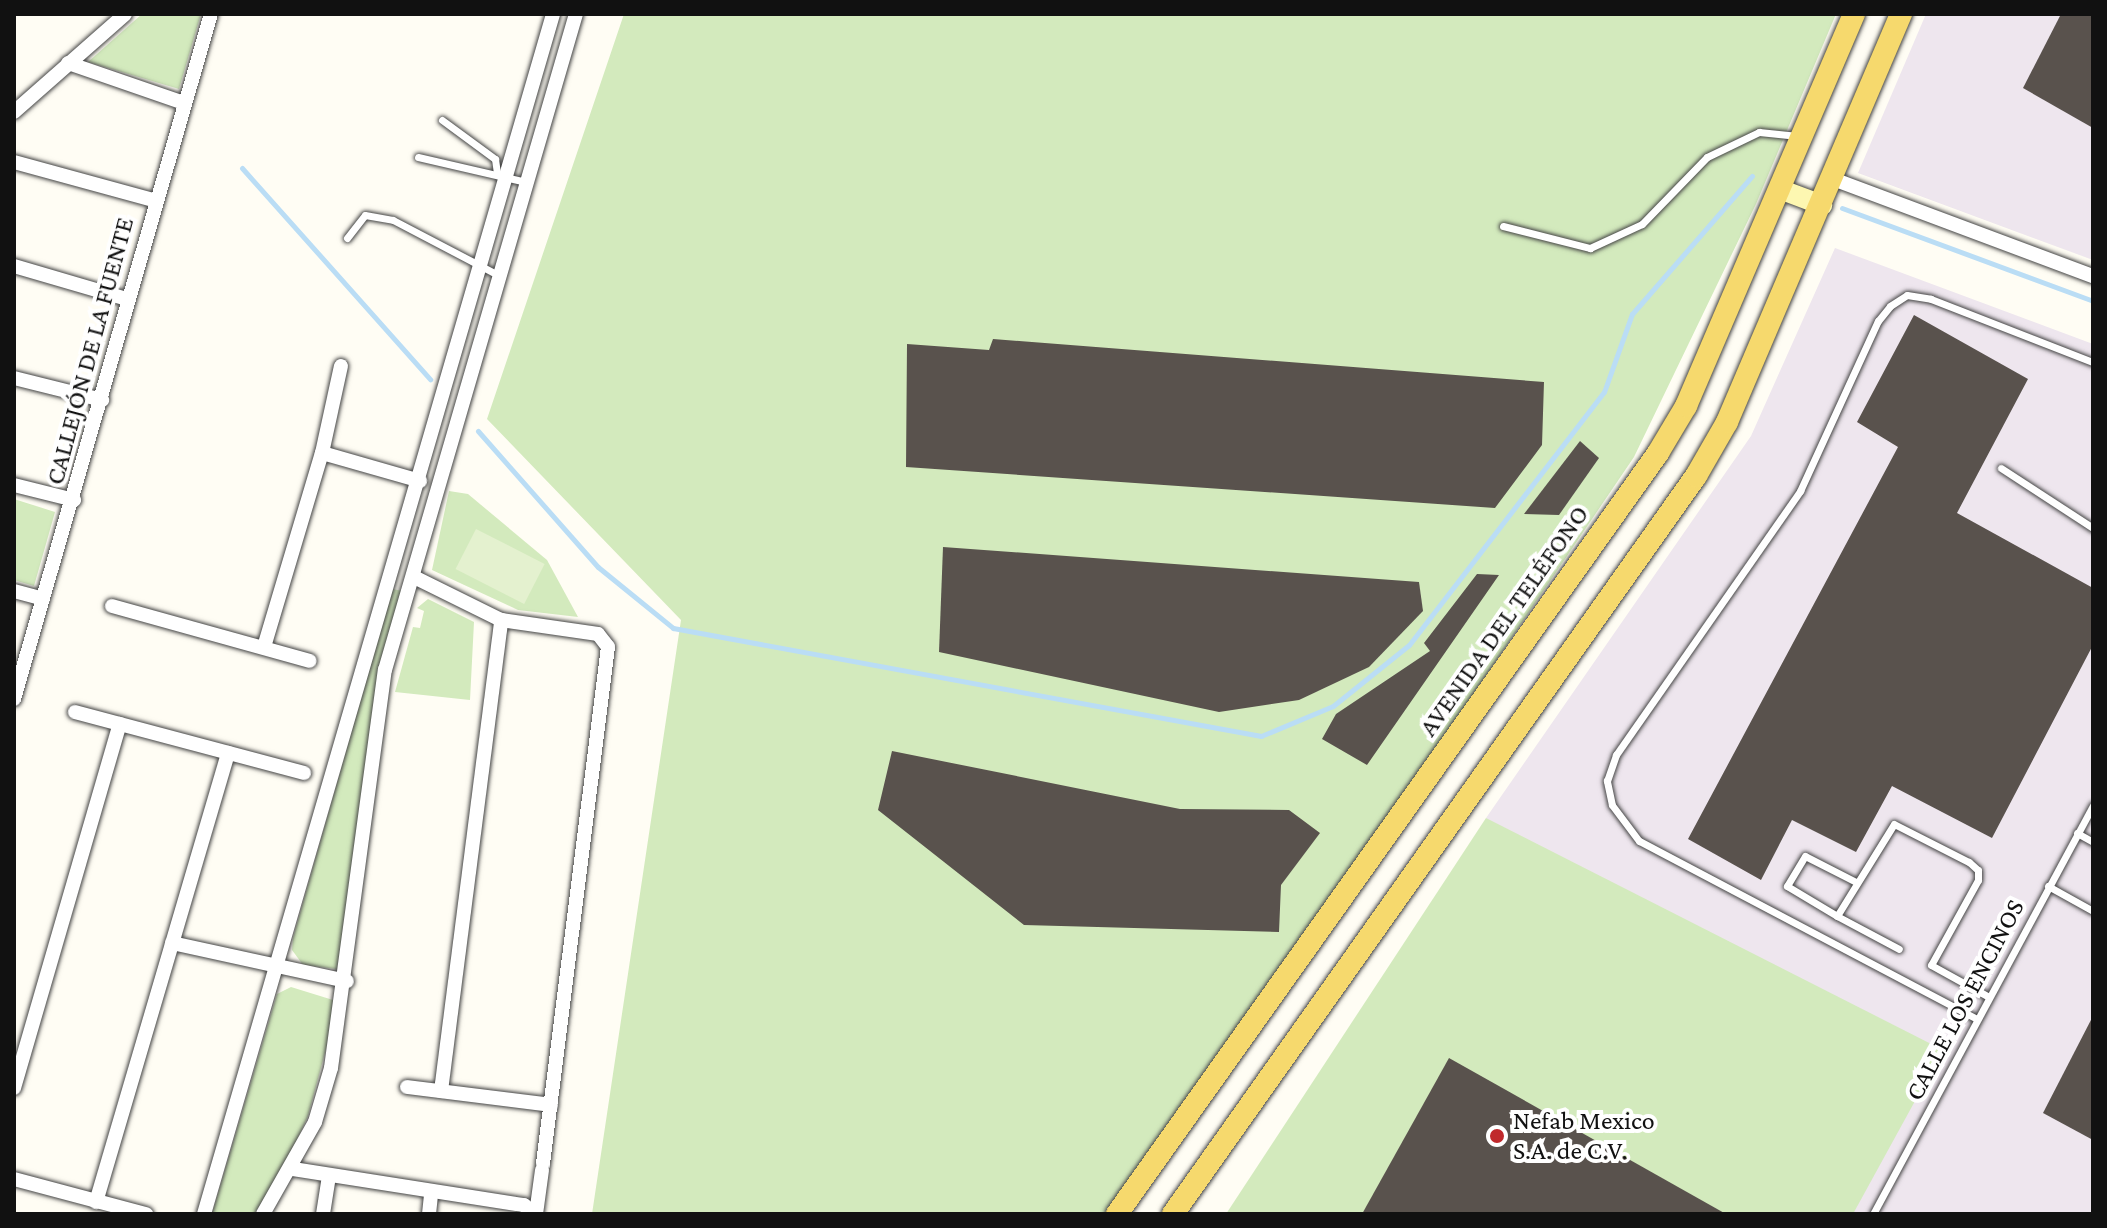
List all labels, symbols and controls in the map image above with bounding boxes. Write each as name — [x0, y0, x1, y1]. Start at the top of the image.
street label: CALLEJÓN DE LA FUENTE — [39, 214, 141, 488]
street label: AVENIDA DEL TELÉFONO — [1413, 500, 1595, 742]
street label: CALLE LOS ENCINOS — [1899, 894, 2031, 1106]
place label: Nefab Mexico S.A. de C.V. — [1513, 1105, 1655, 1166]
marker: Nefab Mexico S.A. de C.V. — [1488, 1127, 1506, 1145]

